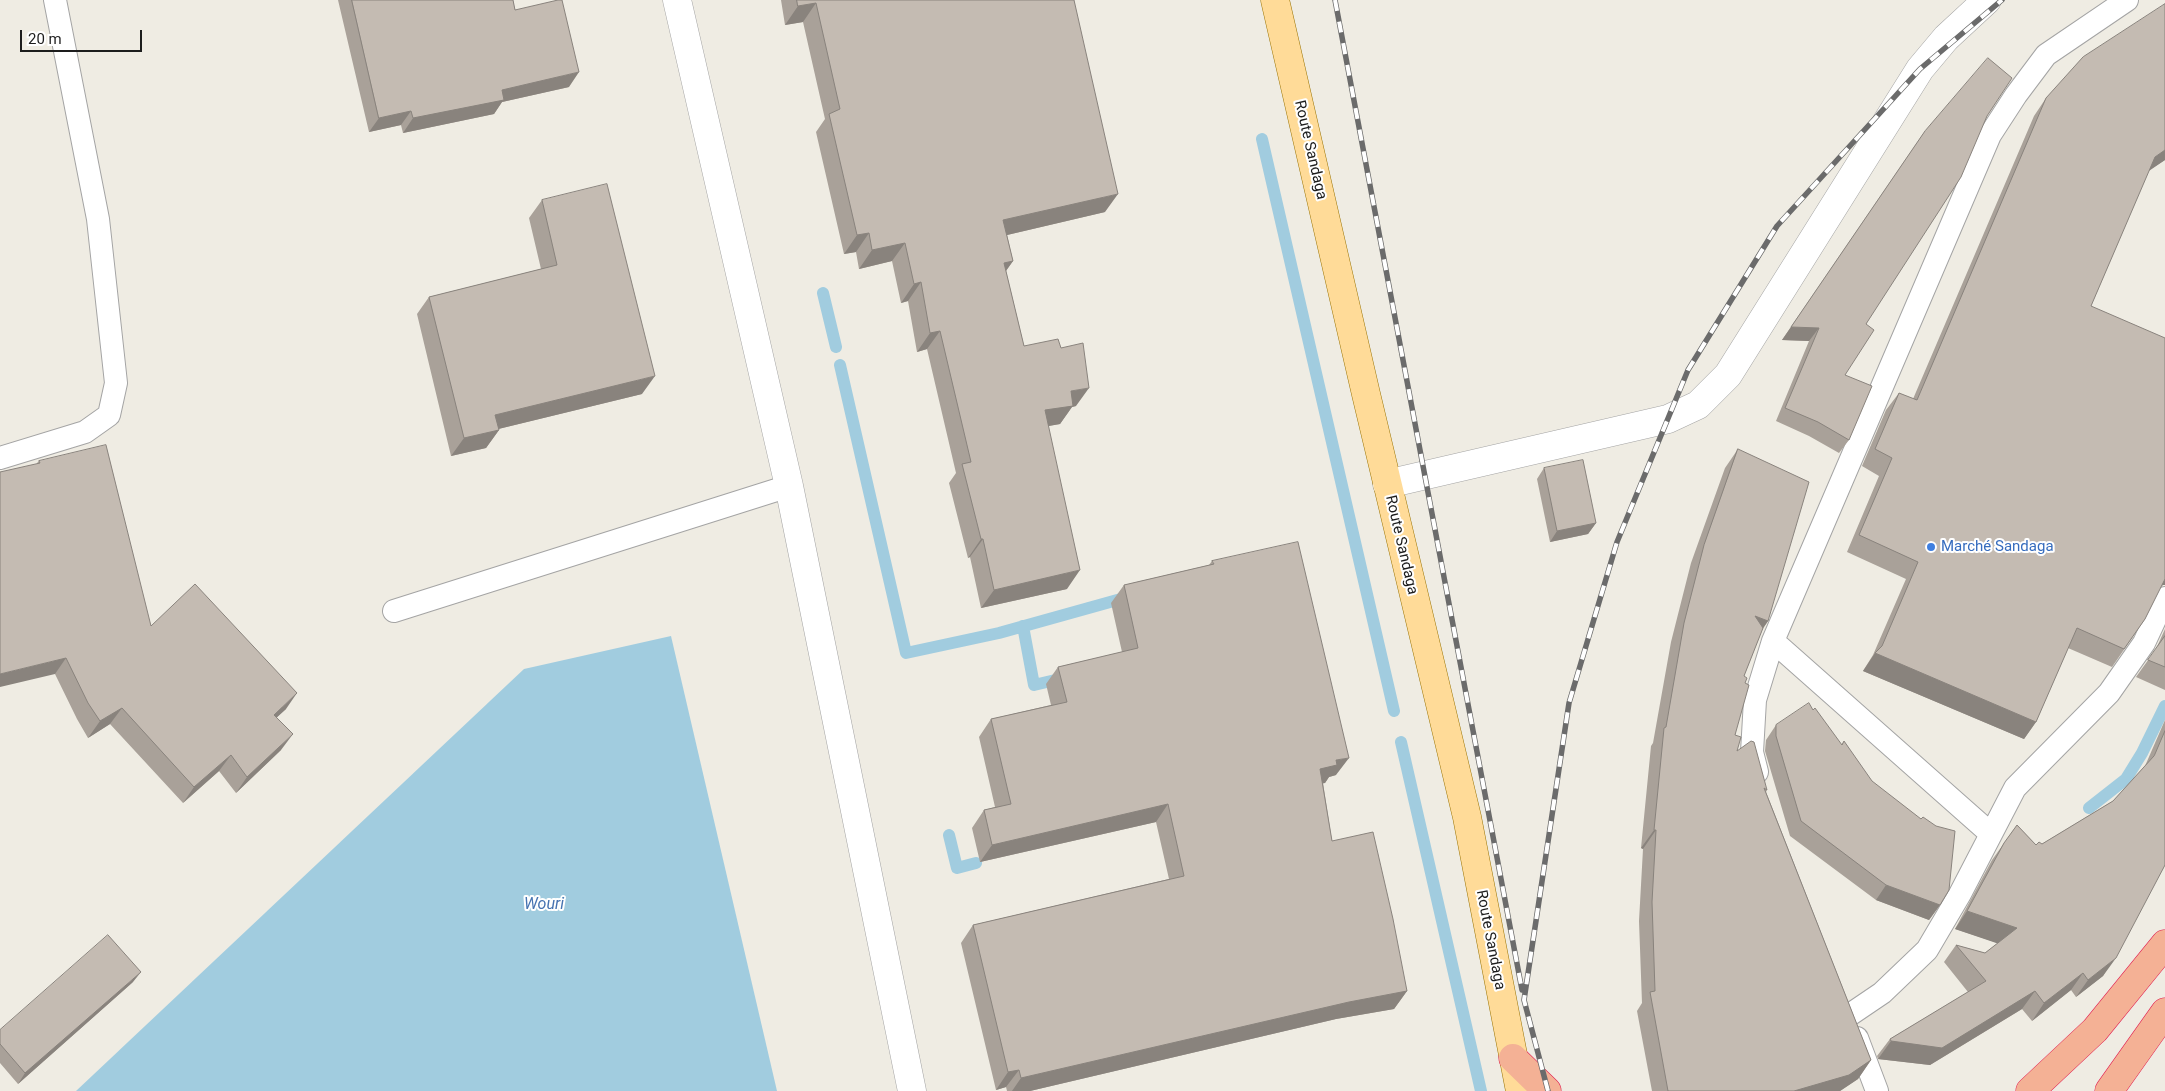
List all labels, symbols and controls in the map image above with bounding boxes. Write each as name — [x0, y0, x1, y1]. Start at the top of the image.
scale bar — [22, 20, 145, 52]
text: 20 m — [28, 30, 62, 48]
street label: Route Sandaga — [1290, 99, 1330, 201]
street label: Route Sandaga — [1381, 494, 1421, 596]
place label: Marché Sandaga — [1941, 538, 2054, 556]
marker: Marché Sandaga — [1925, 541, 1937, 553]
street label: Route Sandaga — [1472, 889, 1508, 991]
water label: Wouri — [524, 895, 564, 915]

